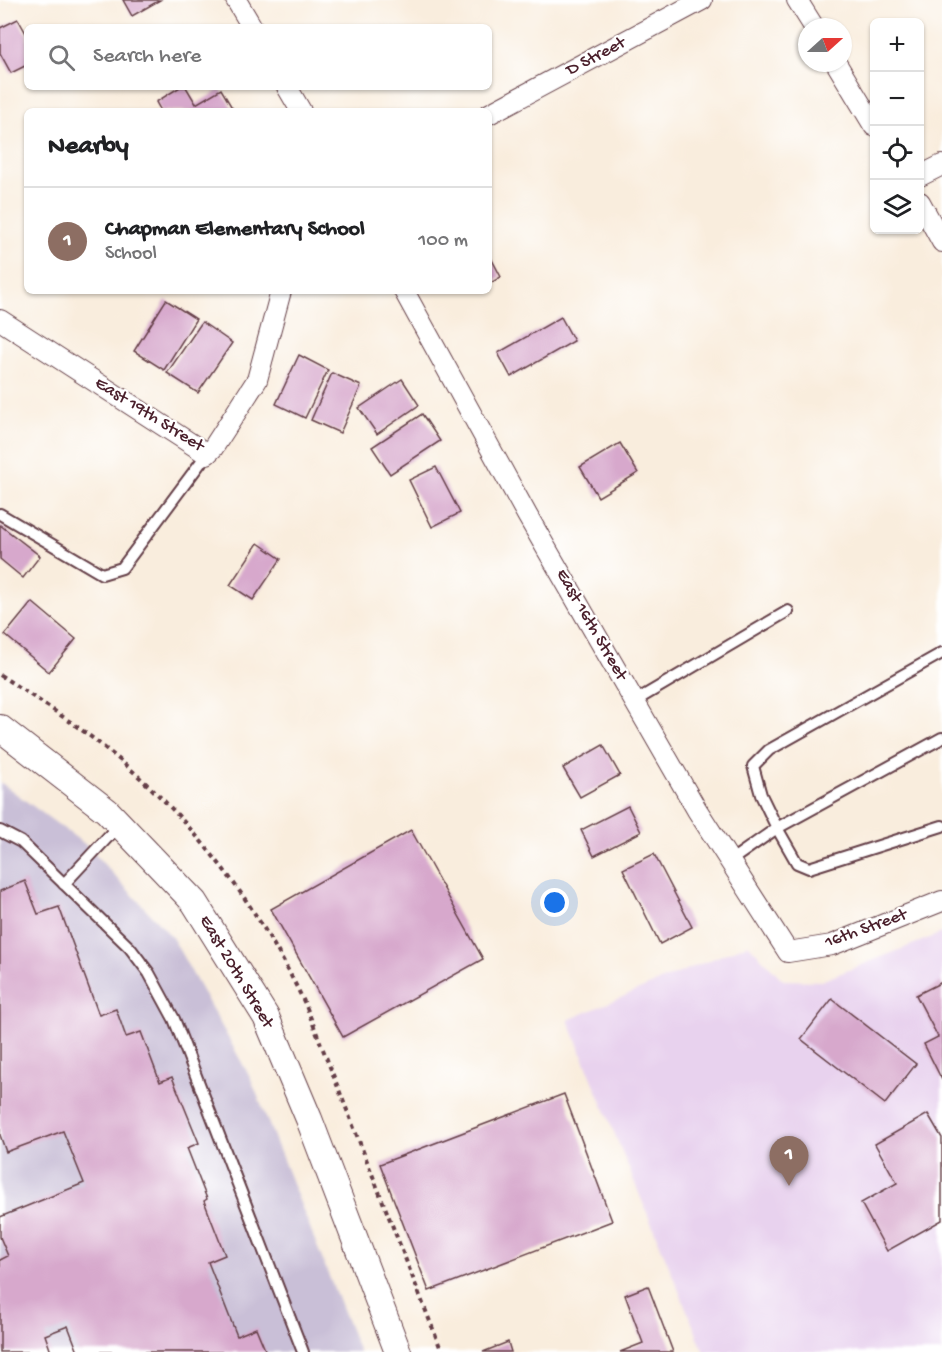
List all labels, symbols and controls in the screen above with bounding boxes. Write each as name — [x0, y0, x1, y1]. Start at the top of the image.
north arrow — [798, 18, 852, 72]
map controls — [870, 18, 924, 234]
button: + — [870, 18, 924, 72]
search box — [24, 24, 492, 90]
street label: D Street — [562, 32, 631, 82]
icon: search — [45, 41, 78, 74]
text: Search here — [93, 44, 201, 70]
button: − — [870, 72, 924, 126]
button: locate — [870, 126, 924, 180]
text: Nearby — [48, 132, 129, 163]
button: layers — [870, 180, 924, 234]
text: Chapman Elementary School — [105, 217, 365, 243]
text: 1 — [63, 230, 72, 253]
text: 100 m — [418, 230, 468, 253]
text: School — [105, 243, 157, 266]
street label: East 19th Street — [90, 373, 209, 458]
street label: East 16th Street — [551, 566, 632, 686]
your location — [540, 888, 569, 917]
street label: 16th Street — [821, 904, 911, 954]
street label: East 20th Street — [194, 912, 279, 1034]
pin: 1 — [770, 1136, 808, 1186]

